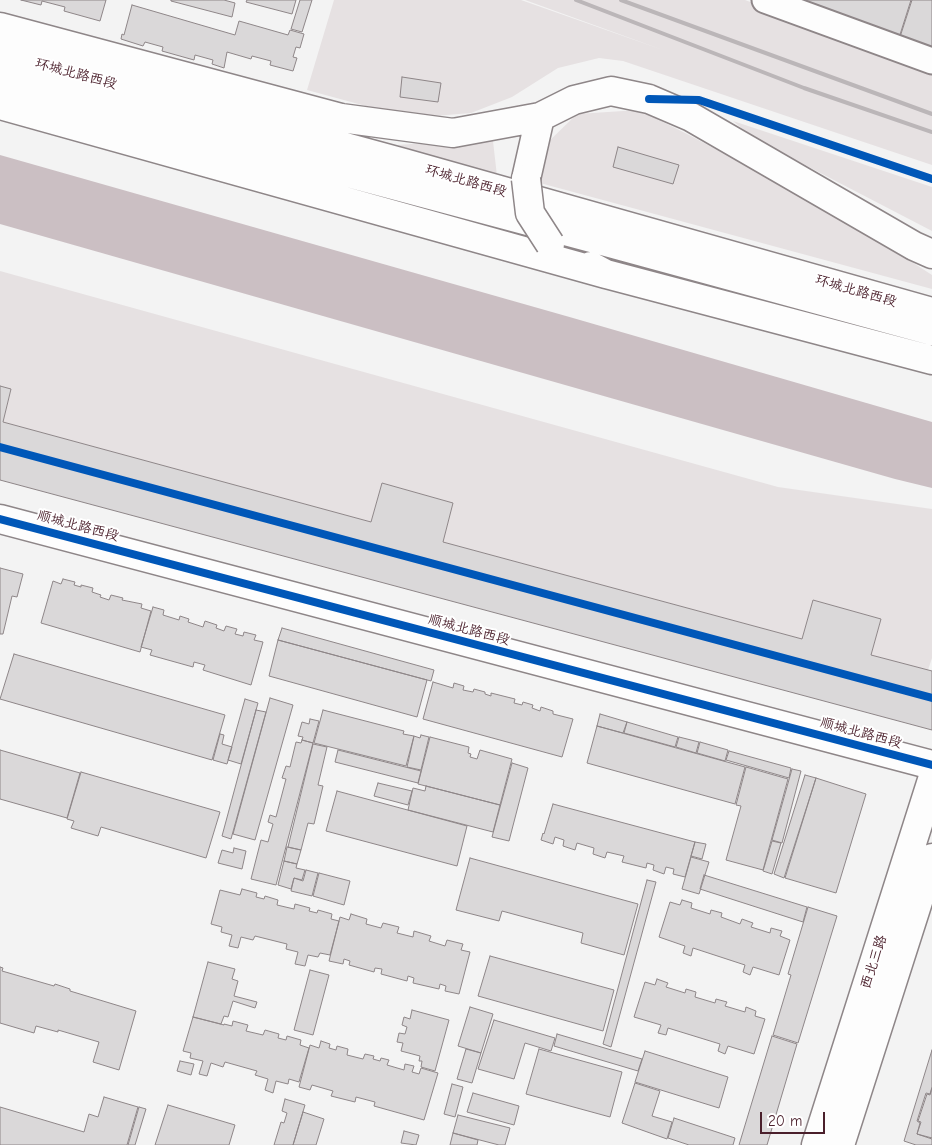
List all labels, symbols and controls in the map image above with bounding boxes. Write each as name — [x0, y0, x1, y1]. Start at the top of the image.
street label: 环城北路西段 — [33, 55, 119, 93]
street label: 环城北路西段 — [423, 161, 509, 201]
street label: 环城北路西段 — [813, 271, 899, 311]
street label: 顺城北路西段 — [35, 507, 121, 545]
street label: 顺城北路西段 — [426, 611, 512, 649]
street label: 顺城北路西段 — [818, 714, 904, 752]
street label: 西北三路 — [857, 933, 891, 991]
scale bar — [762, 1102, 827, 1134]
text: 20 m — [768, 1112, 802, 1130]

